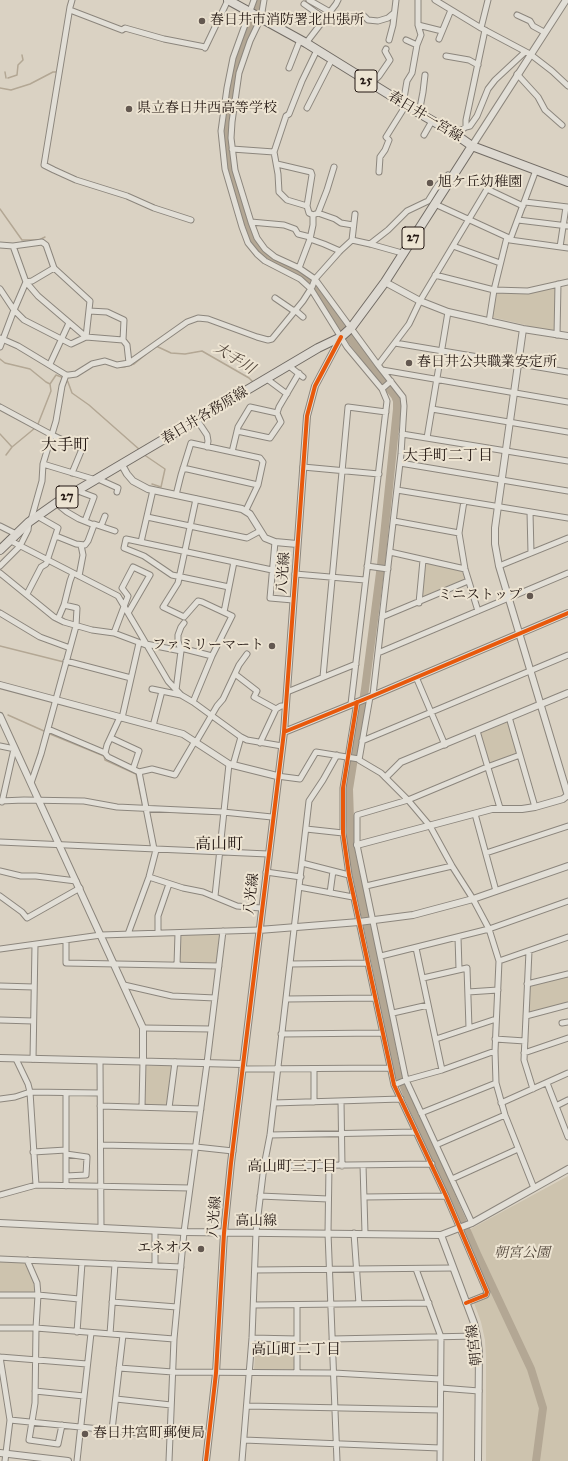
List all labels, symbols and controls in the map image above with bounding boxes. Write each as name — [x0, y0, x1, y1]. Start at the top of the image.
place label: 春日井市消防署北出張所 — [210, 13, 364, 29]
marker: 春日井市消防署北出張所 — [197, 16, 207, 26]
road number: 25 — [355, 70, 377, 92]
street label: 春日井一宮線 — [385, 88, 465, 146]
place label: 県立春日井西高等学校 — [137, 101, 277, 117]
marker: 県立春日井西高等学校 — [124, 104, 134, 114]
place label: 旭ケ丘幼稚園 — [438, 175, 522, 191]
marker: 旭ケ丘幼稚園 — [425, 178, 435, 188]
road number: 27 — [402, 227, 424, 249]
water label: 大手川 — [210, 339, 258, 379]
place label: 春日井公共職業安定所 — [417, 355, 557, 371]
marker: 春日井公共職業安定所 — [404, 358, 414, 368]
street label: 春日井各務原線 — [159, 384, 251, 448]
district label: 大手町 — [41, 436, 89, 456]
district label: 大手町二丁目 — [403, 447, 493, 465]
road number: 27 — [56, 486, 78, 508]
street label: 八光線 — [274, 551, 294, 595]
place label: ミニストップ — [438, 588, 522, 604]
marker: ミニストップ — [525, 591, 535, 601]
place label: ファミリーマート — [152, 638, 264, 654]
marker: ファミリーマート — [267, 641, 277, 651]
district label: 高山町 — [195, 835, 243, 855]
street label: 八光線 — [241, 872, 263, 916]
district label: 高山町三丁目 — [247, 1158, 337, 1176]
street label: 八光線 — [205, 1195, 225, 1239]
street label: 高山線 — [235, 1214, 277, 1230]
place label: エネオス — [137, 1241, 193, 1257]
marker: エネオス — [196, 1244, 206, 1254]
park label: 朝宮公園 — [494, 1246, 550, 1262]
street label: 朝宮線 — [464, 1323, 486, 1367]
district label: 高山町二丁目 — [251, 1341, 341, 1359]
place label: 春日井宮町郵便局 — [93, 1426, 205, 1442]
marker: 春日井宮町郵便局 — [80, 1429, 90, 1439]

